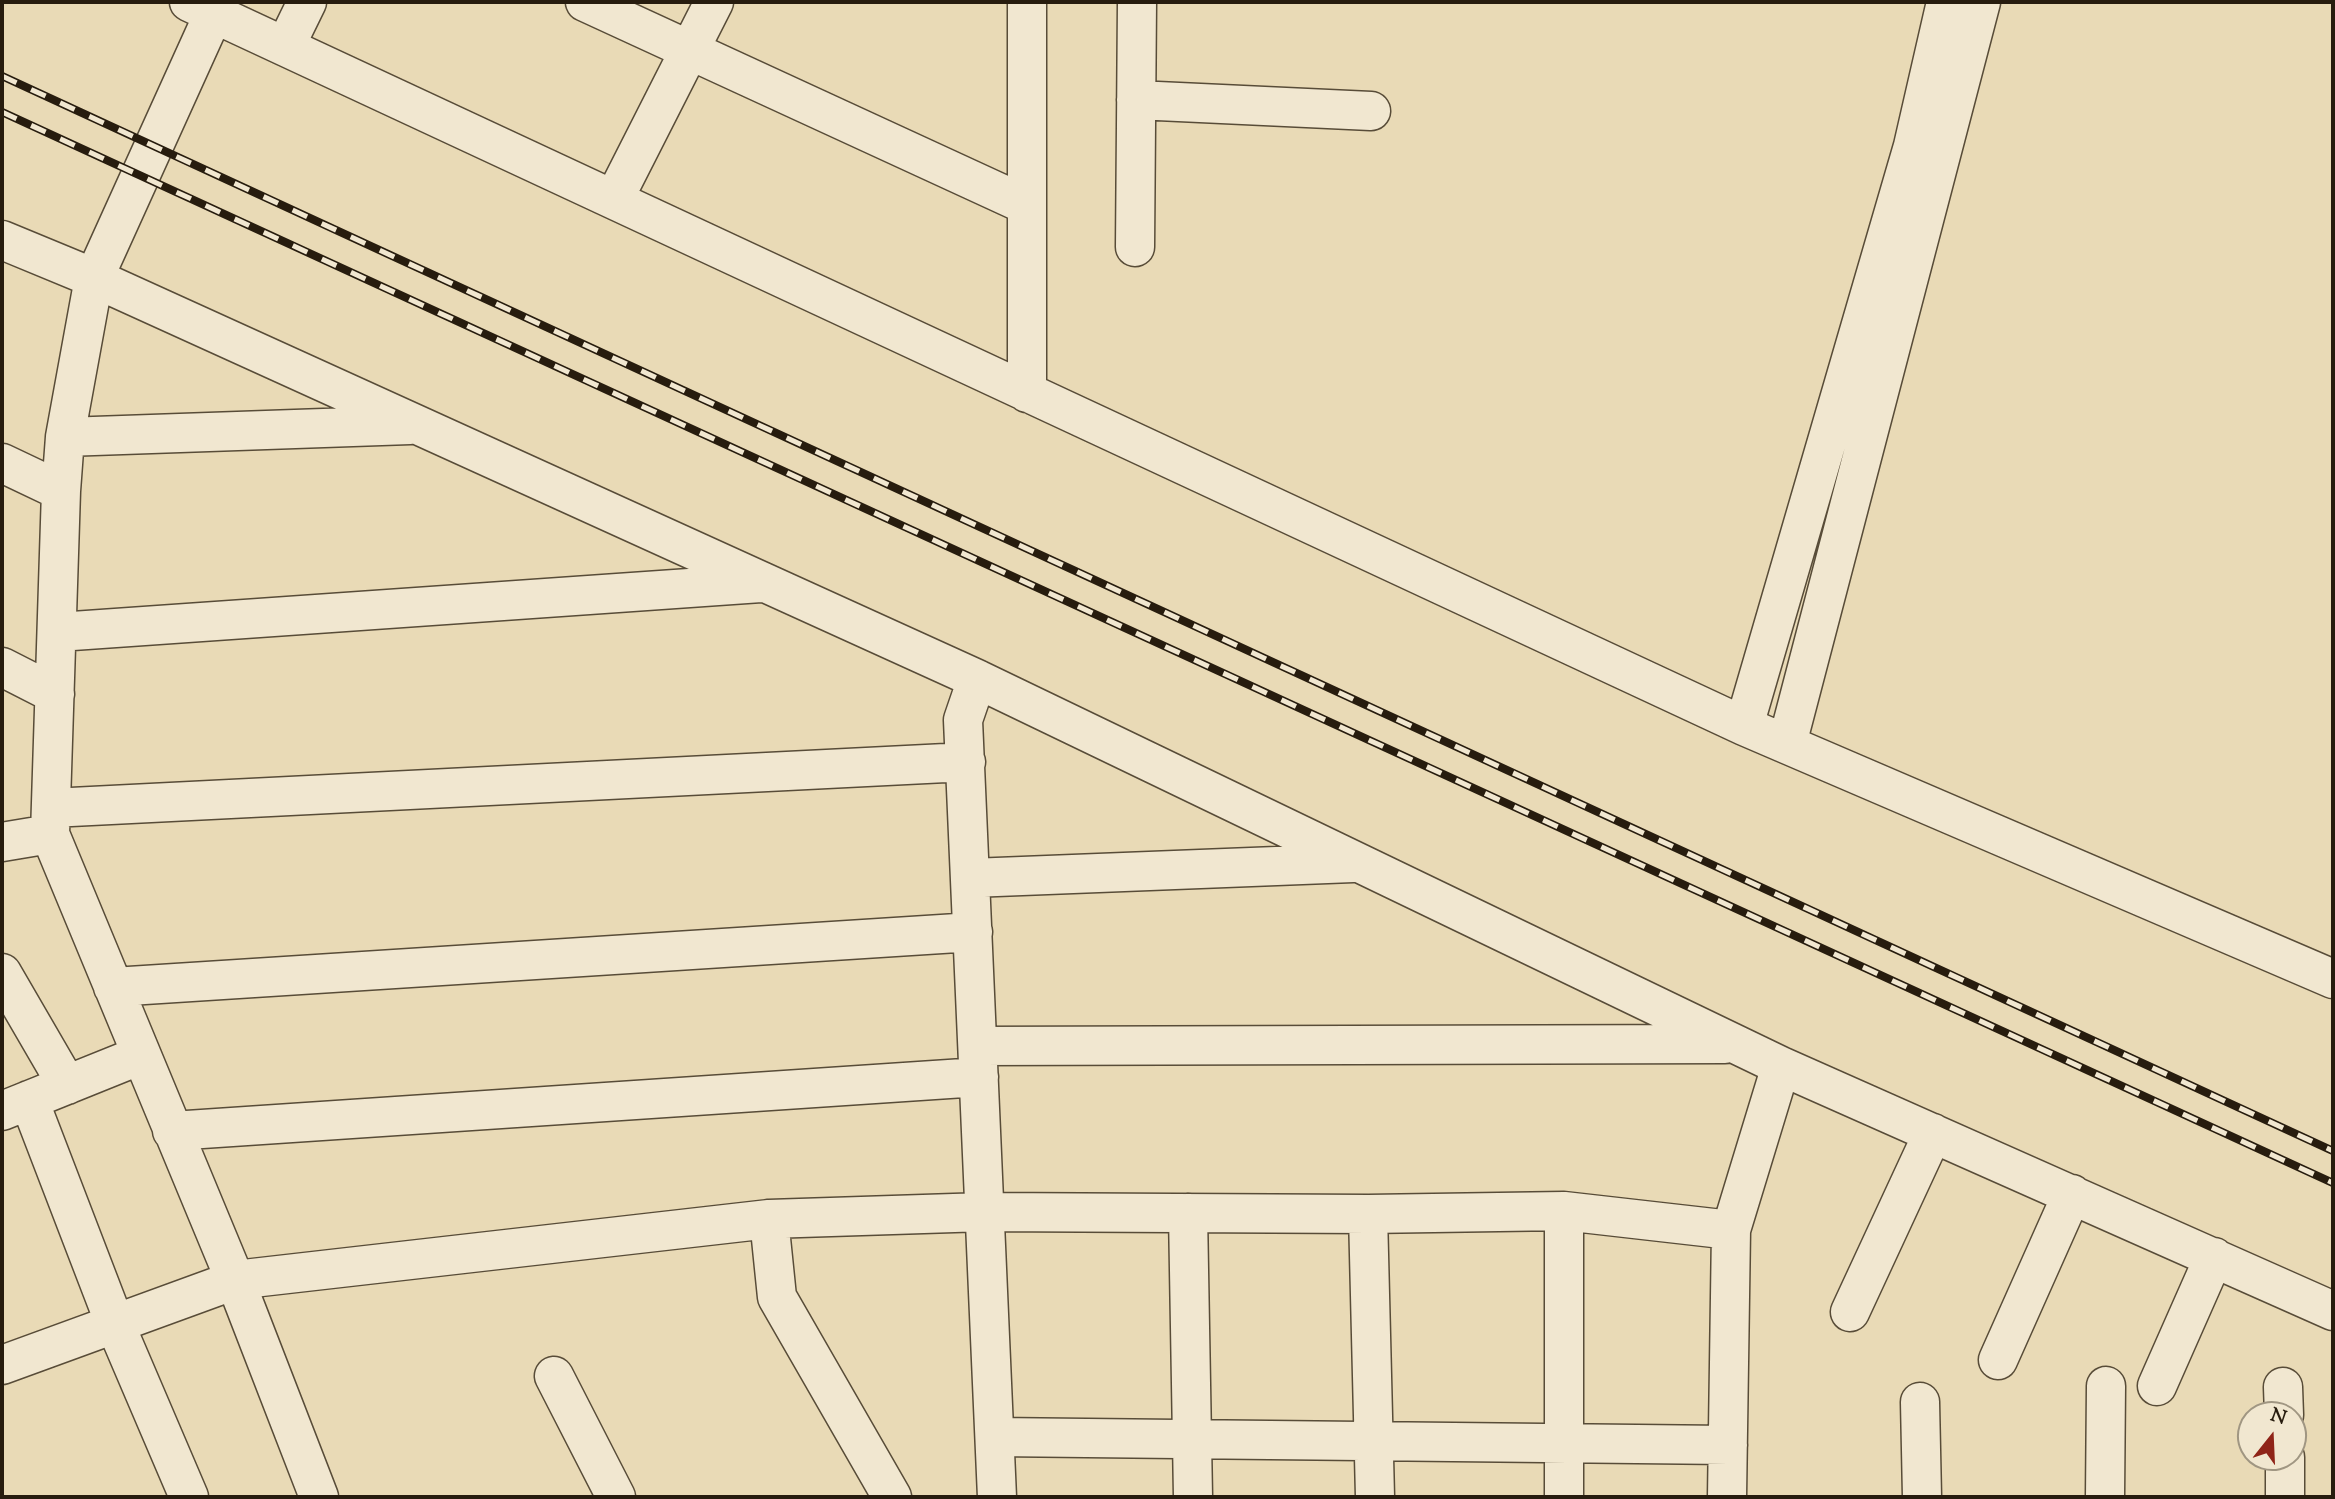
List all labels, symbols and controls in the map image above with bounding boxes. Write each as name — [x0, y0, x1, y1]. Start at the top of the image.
north arrow — [2237, 1401, 2307, 1471]
text: N — [2267, 1402, 2289, 1433]

